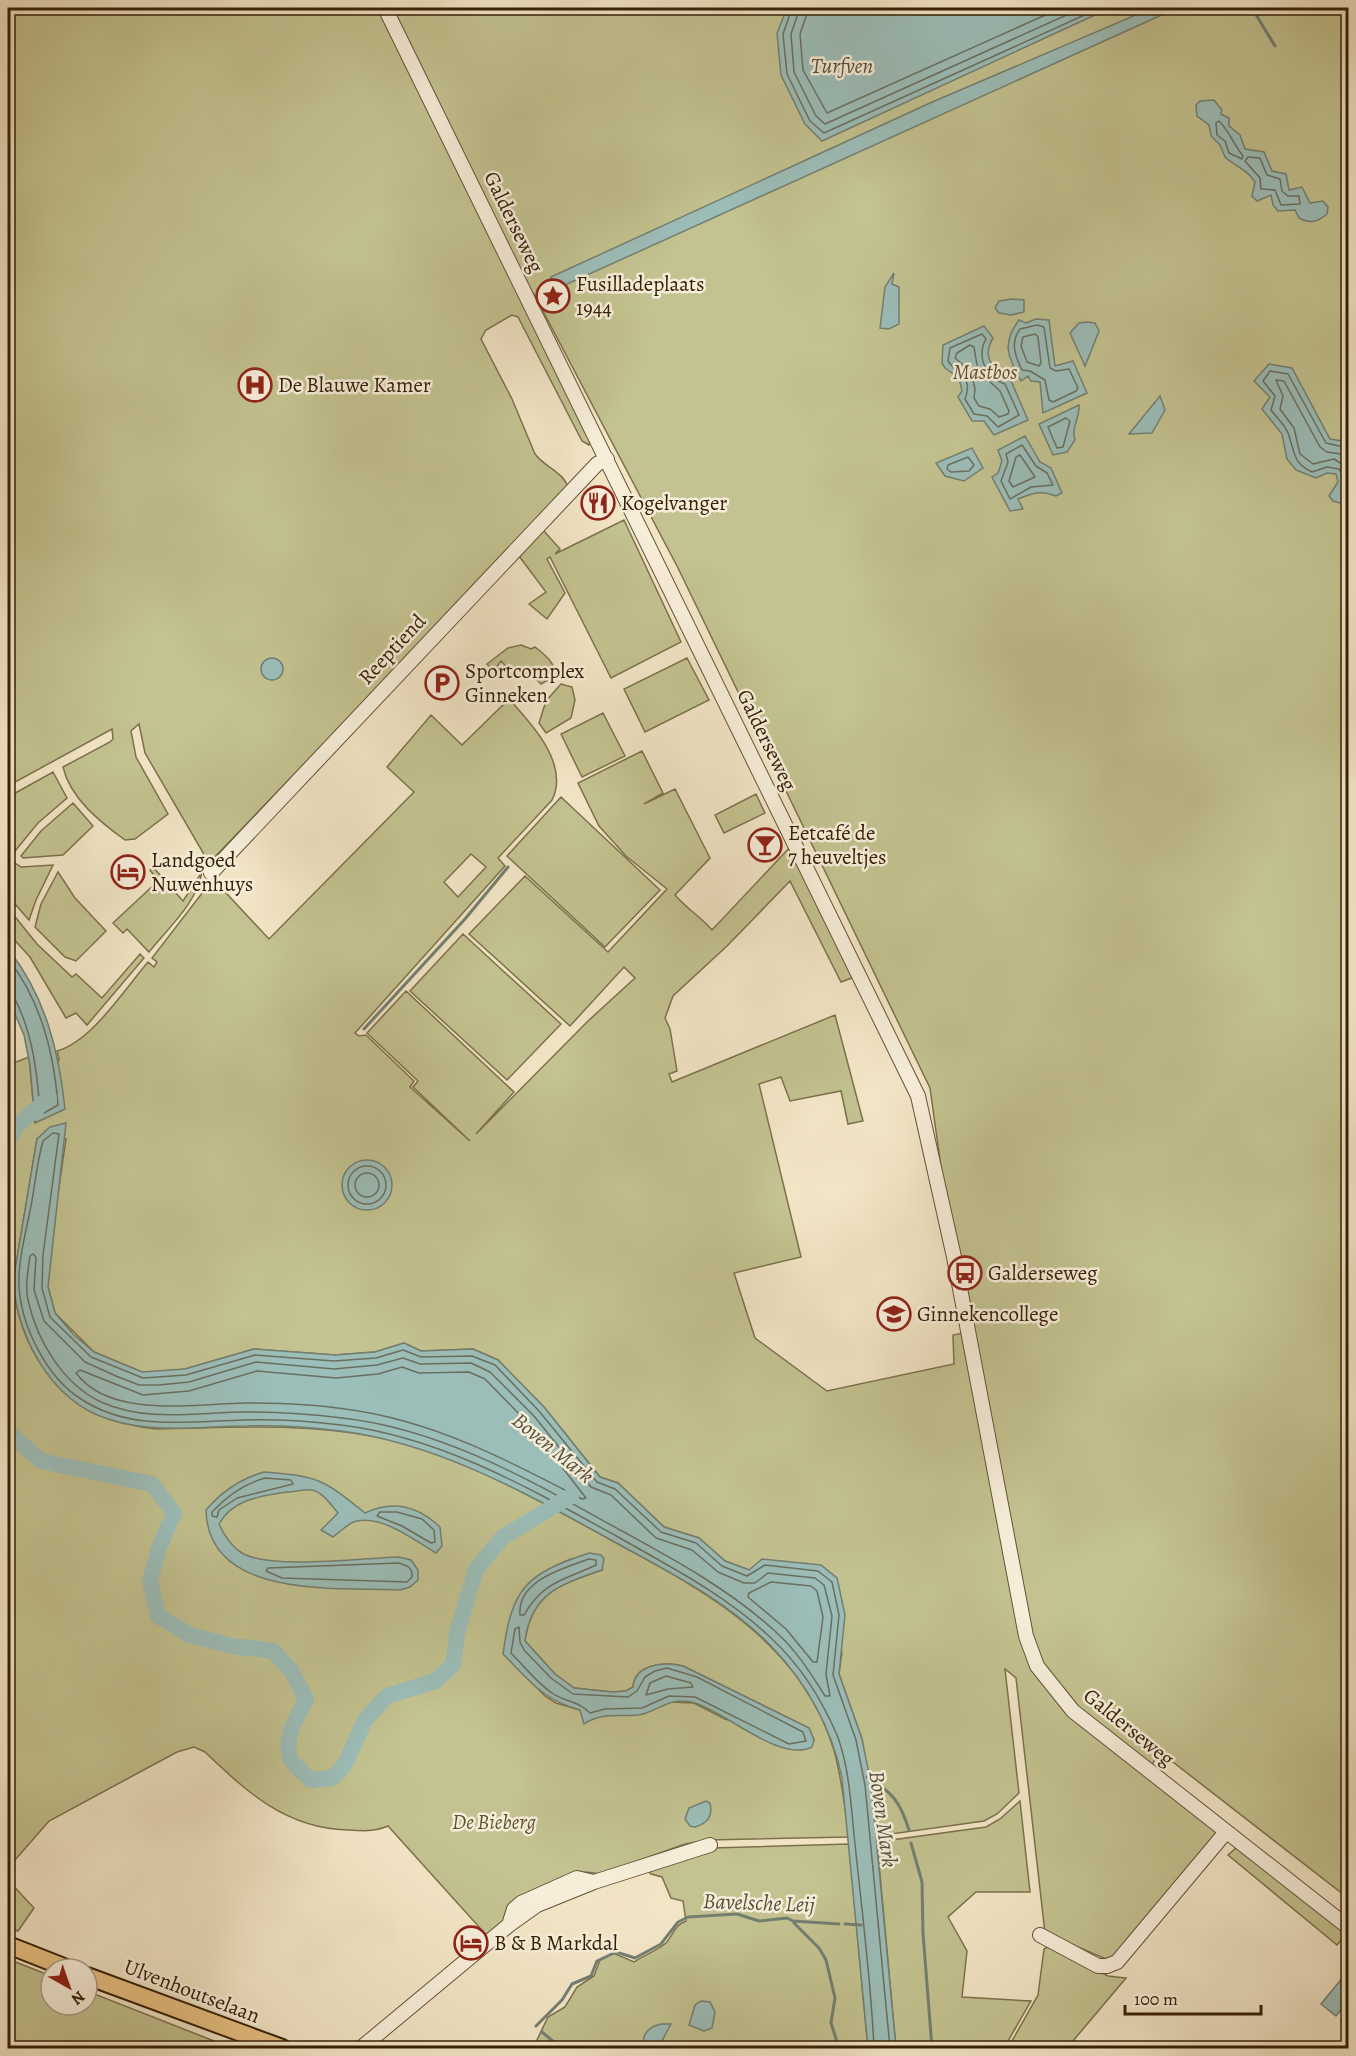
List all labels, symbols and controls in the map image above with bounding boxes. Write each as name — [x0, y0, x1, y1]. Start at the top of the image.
water label: Turfven — [811, 51, 873, 81]
street label: Galderseweg — [477, 167, 551, 278]
place label: Fusilladeplaats 1944 — [576, 270, 704, 322]
place icon: Fusilladeplaats 1944 — [535, 278, 571, 314]
park label: Mastbos — [953, 358, 1017, 386]
hospital icon: De Blauwe Kamer — [237, 367, 273, 403]
place label: De Blauwe Kamer — [278, 371, 431, 399]
restaurant icon: Kogelvanger — [580, 485, 616, 521]
place label: Kogelvanger — [621, 489, 727, 517]
street label: Reeptiend — [352, 607, 432, 690]
place label: Sportcomplex Ginneken — [465, 657, 584, 709]
parking icon: Sportcomplex Ginneken — [424, 665, 460, 701]
street label: Galderseweg — [730, 685, 804, 796]
place label: Eetcafé de 7 heuveltjes — [788, 819, 887, 871]
bar icon: Eetcafé de 7 heuveltjes — [747, 827, 783, 863]
place label: Landgoed Nuwenhuys — [151, 846, 253, 898]
hotel icon: Landgoed Nuwenhuys — [110, 854, 146, 890]
bus stop icon: Galderseweg — [947, 1255, 983, 1291]
place label: Galderseweg — [988, 1259, 1098, 1287]
school or university icon: Ginnekencollege — [876, 1296, 912, 1332]
place label: Ginnekencollege — [917, 1300, 1058, 1328]
water label: Boven Mark — [506, 1406, 600, 1490]
street label: Galderseweg — [1078, 1682, 1181, 1773]
water label: Boven Mark — [861, 1769, 905, 1869]
park label: De Bieberg — [452, 1808, 537, 1836]
water label: Bavelsche Leij — [703, 1886, 816, 1920]
hotel icon: B & B Markdal — [453, 1925, 489, 1961]
place label: B & B Markdal — [494, 1929, 618, 1957]
street label: Ulvenhoutselaan — [120, 1952, 264, 2030]
north arrow — [39, 1957, 99, 2017]
scale bar — [1125, 1978, 1262, 2016]
text: N — [66, 1986, 90, 2010]
text: 100 m — [1134, 1987, 1178, 2011]

